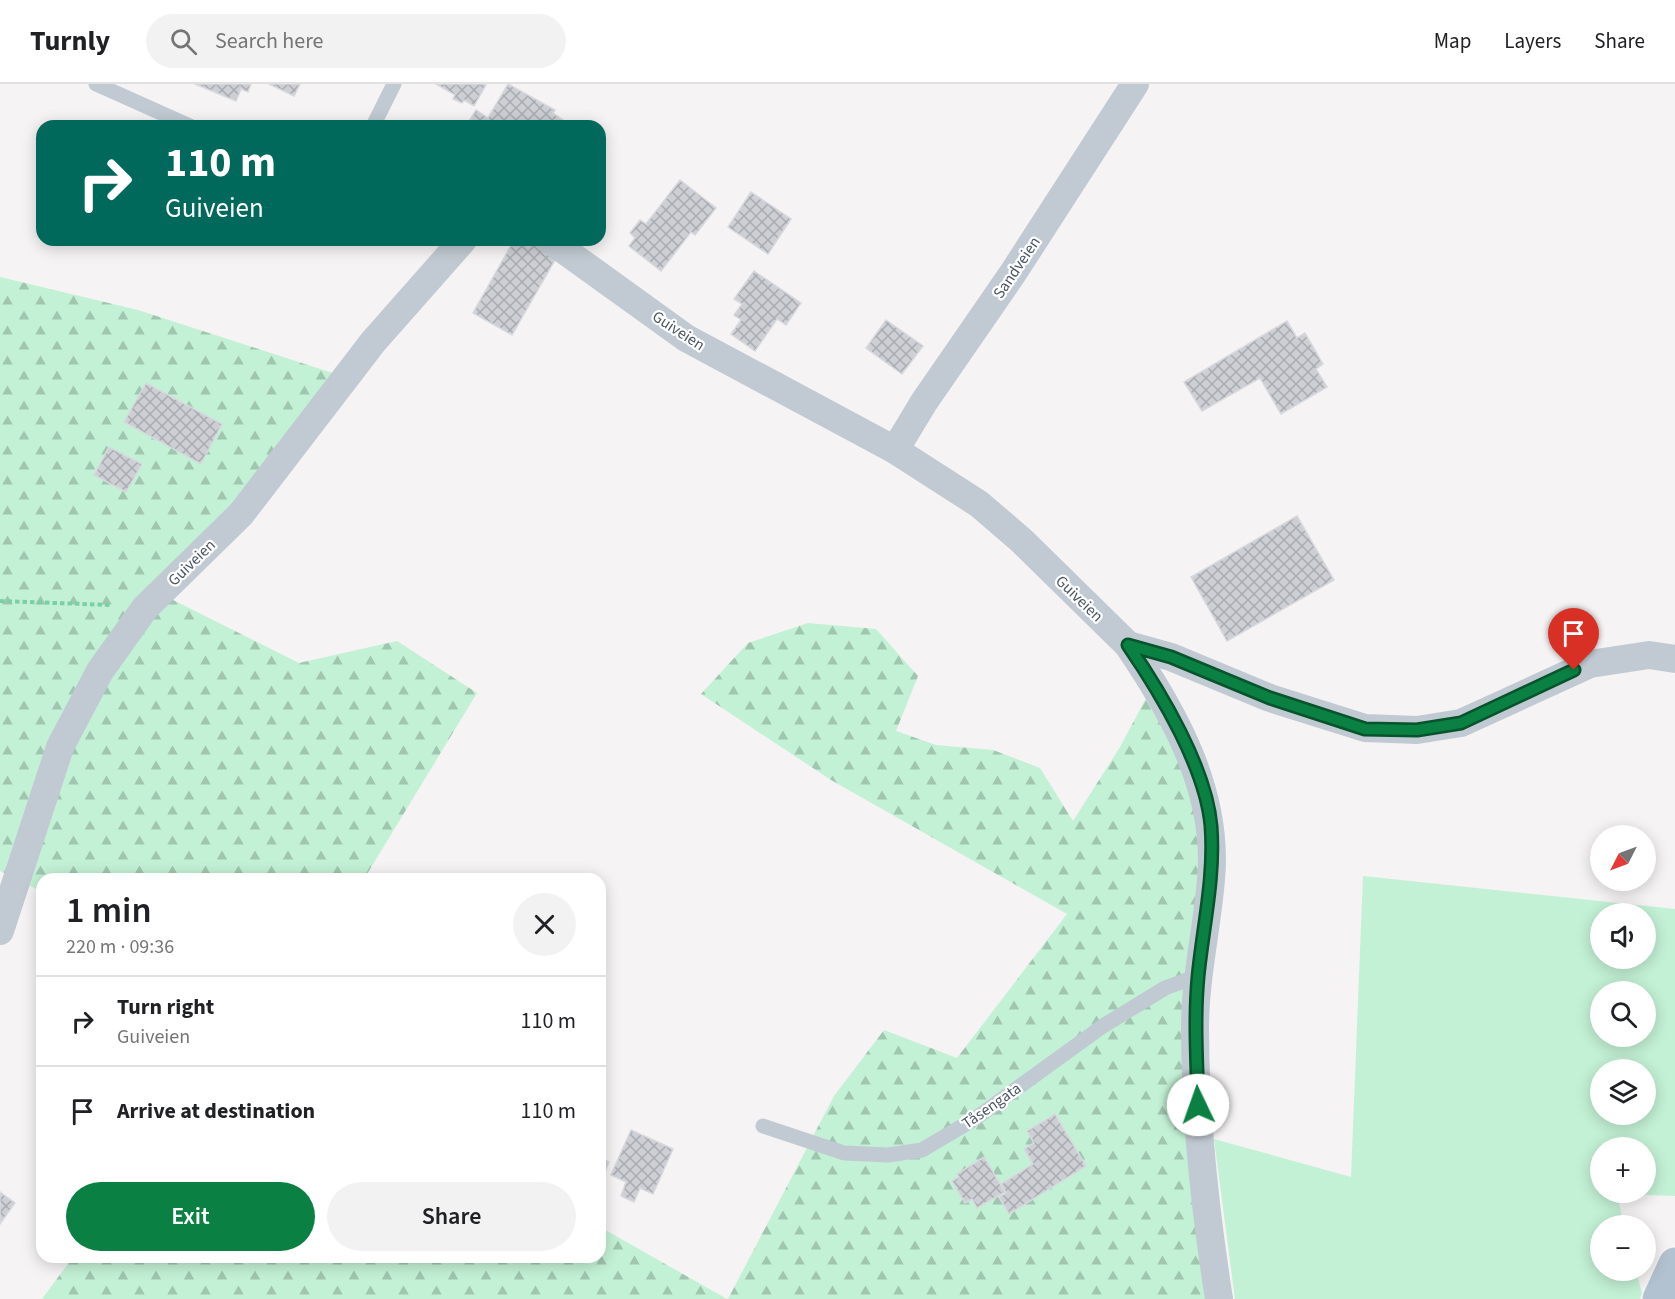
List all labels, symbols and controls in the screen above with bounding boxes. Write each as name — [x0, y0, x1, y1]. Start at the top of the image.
search box — [146, 14, 566, 68]
text: Turnly — [30, 21, 110, 61]
icon: search — [167, 25, 200, 58]
text: Search here — [215, 25, 324, 57]
text: Map — [1434, 26, 1471, 56]
text: Layers — [1504, 26, 1561, 56]
text: Share — [1594, 26, 1645, 56]
text: 110 m — [165, 133, 276, 193]
icon: right — [66, 144, 144, 222]
text: Guiveien — [165, 189, 264, 228]
street label: Sandveien — [988, 232, 1046, 303]
street label: Guiveien — [648, 306, 709, 356]
street label: Guiveien — [163, 534, 220, 591]
street label: Guiveien — [1051, 570, 1108, 627]
pin — [1548, 608, 1599, 670]
icon: arrive — [1557, 617, 1590, 650]
north arrow — [1590, 825, 1656, 891]
map controls — [1590, 825, 1656, 1281]
text: 1 min — [66, 885, 152, 936]
button: close — [513, 893, 576, 956]
button: sound — [1590, 903, 1656, 969]
text: 220 m · 09:36 — [66, 933, 174, 961]
button: search — [1590, 981, 1656, 1047]
text: Turn right — [117, 991, 214, 1023]
icon: right — [66, 1005, 99, 1038]
text: 110 m — [521, 1005, 576, 1037]
text: Guiveien — [117, 1023, 190, 1051]
button: layers — [1590, 1059, 1656, 1125]
position arrow — [1166, 1073, 1230, 1137]
street label: Tåsengata — [958, 1077, 1026, 1134]
icon: arrive — [66, 1095, 99, 1128]
text: Arrive at destination — [117, 1095, 315, 1127]
text: 110 m — [521, 1095, 576, 1127]
button: + — [1590, 1137, 1656, 1203]
button: Exit — [66, 1182, 315, 1251]
button: Share — [327, 1182, 576, 1251]
button: − — [1590, 1215, 1656, 1281]

